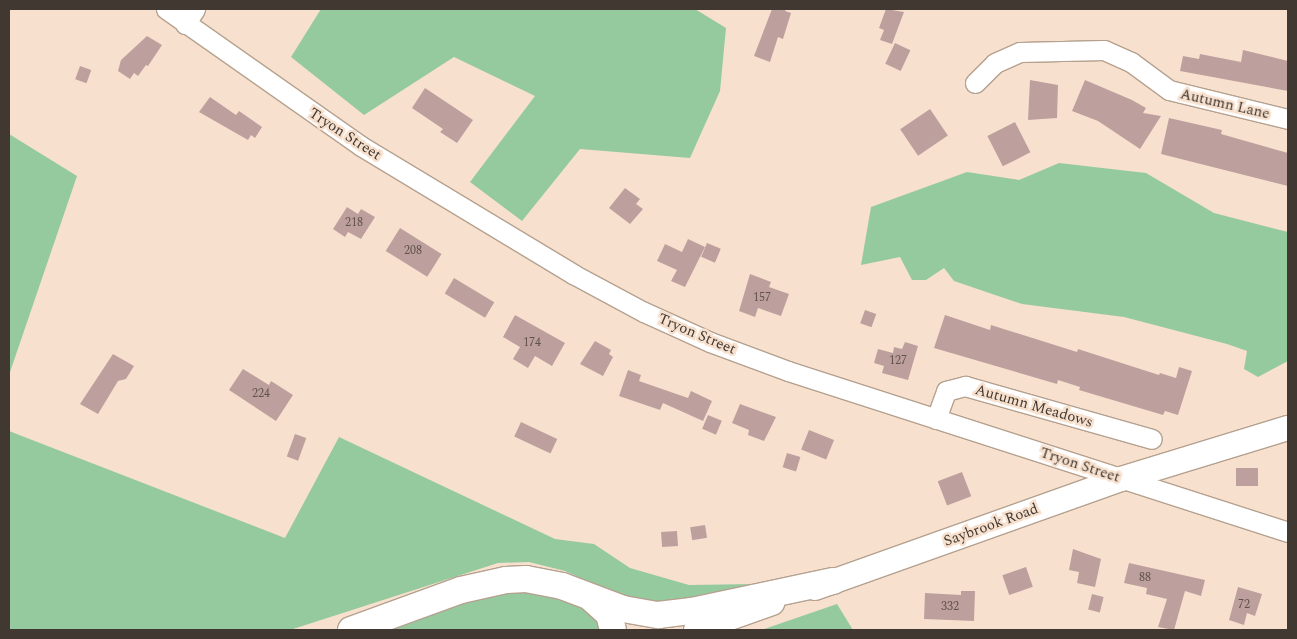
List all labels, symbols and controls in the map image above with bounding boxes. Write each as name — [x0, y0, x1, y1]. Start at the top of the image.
street label: Autumn Lane — [1179, 85, 1271, 123]
street label: Tryon Street — [305, 104, 385, 164]
house number: 218 — [345, 216, 363, 230]
house number: 208 — [404, 244, 422, 258]
house number: 157 — [753, 291, 771, 305]
street label: Tryon Street — [655, 310, 739, 358]
house number: 174 — [523, 336, 541, 350]
house number: 127 — [889, 354, 907, 368]
street label: Autumn Meadows — [973, 381, 1095, 431]
house number: 224 — [252, 387, 270, 401]
street label: Tryon Street — [1038, 444, 1122, 486]
street label: Saybrook Road — [941, 500, 1041, 550]
house number: 88 — [1139, 571, 1151, 585]
house number: 72 — [1238, 598, 1250, 612]
house number: 332 — [941, 600, 959, 614]

